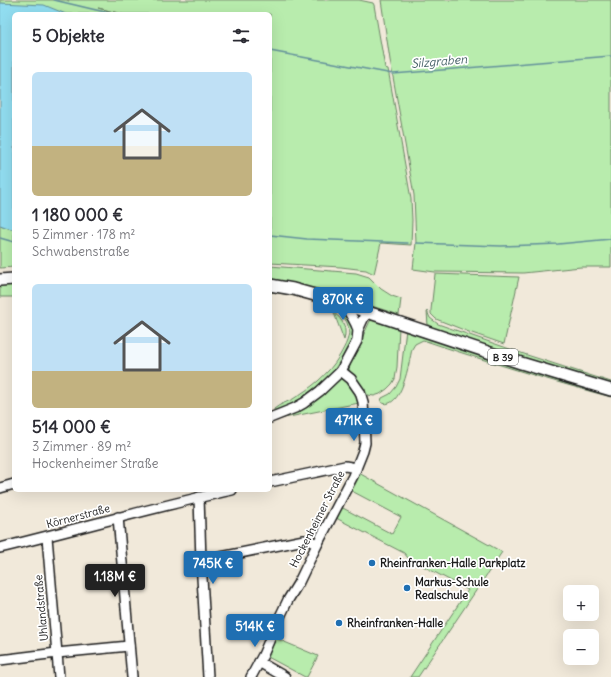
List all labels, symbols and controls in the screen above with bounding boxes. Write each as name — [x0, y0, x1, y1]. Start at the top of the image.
text: 5 Objekte — [32, 25, 105, 47]
icon: filters — [230, 25, 252, 47]
water label: Silzgraben — [410, 51, 469, 71]
icon: home — [106, 98, 178, 170]
text: 1 180 000 € — [32, 204, 123, 226]
text: 5 Zimmer · 178 m² — [32, 226, 135, 243]
text: Schwabenstraße — [32, 243, 130, 260]
pin: 870K € — [310, 287, 376, 321]
text: 870K € — [322, 291, 364, 308]
icon: home — [106, 310, 178, 382]
road number: B 39 — [488, 349, 518, 365]
pin: 471K € — [321, 408, 387, 442]
text: 471K € — [335, 412, 373, 429]
text: 514 000 € — [32, 416, 111, 438]
text: 3 Zimmer · 89 m² — [32, 438, 131, 455]
text: Hockenheimer Straße — [32, 455, 159, 472]
street label: Hockenheimer Straße — [286, 468, 348, 570]
street label: Körnerstraße — [45, 501, 111, 531]
pin: 745K € — [180, 551, 246, 585]
text: 745K € — [193, 555, 233, 572]
place label: Rheinfranken-Halle Parkplatz — [380, 556, 526, 571]
marker: Rheinfranken-Halle Parkplatz — [367, 558, 377, 568]
pin: 1.18M € — [78, 564, 152, 598]
text: 1.18M € — [94, 568, 136, 585]
street label: Uhlandstraße — [31, 574, 51, 642]
place label: Markus-Schule Realschule — [415, 575, 489, 602]
marker: Markus-Schule Realschule — [402, 583, 412, 593]
map controls — [563, 585, 599, 665]
button: + — [563, 585, 599, 621]
pin: 514K € — [222, 614, 288, 648]
place label: Rheinfranken-Halle — [347, 616, 443, 630]
text: 514K € — [235, 618, 275, 635]
marker: Rheinfranken-Halle — [334, 618, 344, 628]
button: − — [563, 629, 599, 665]

